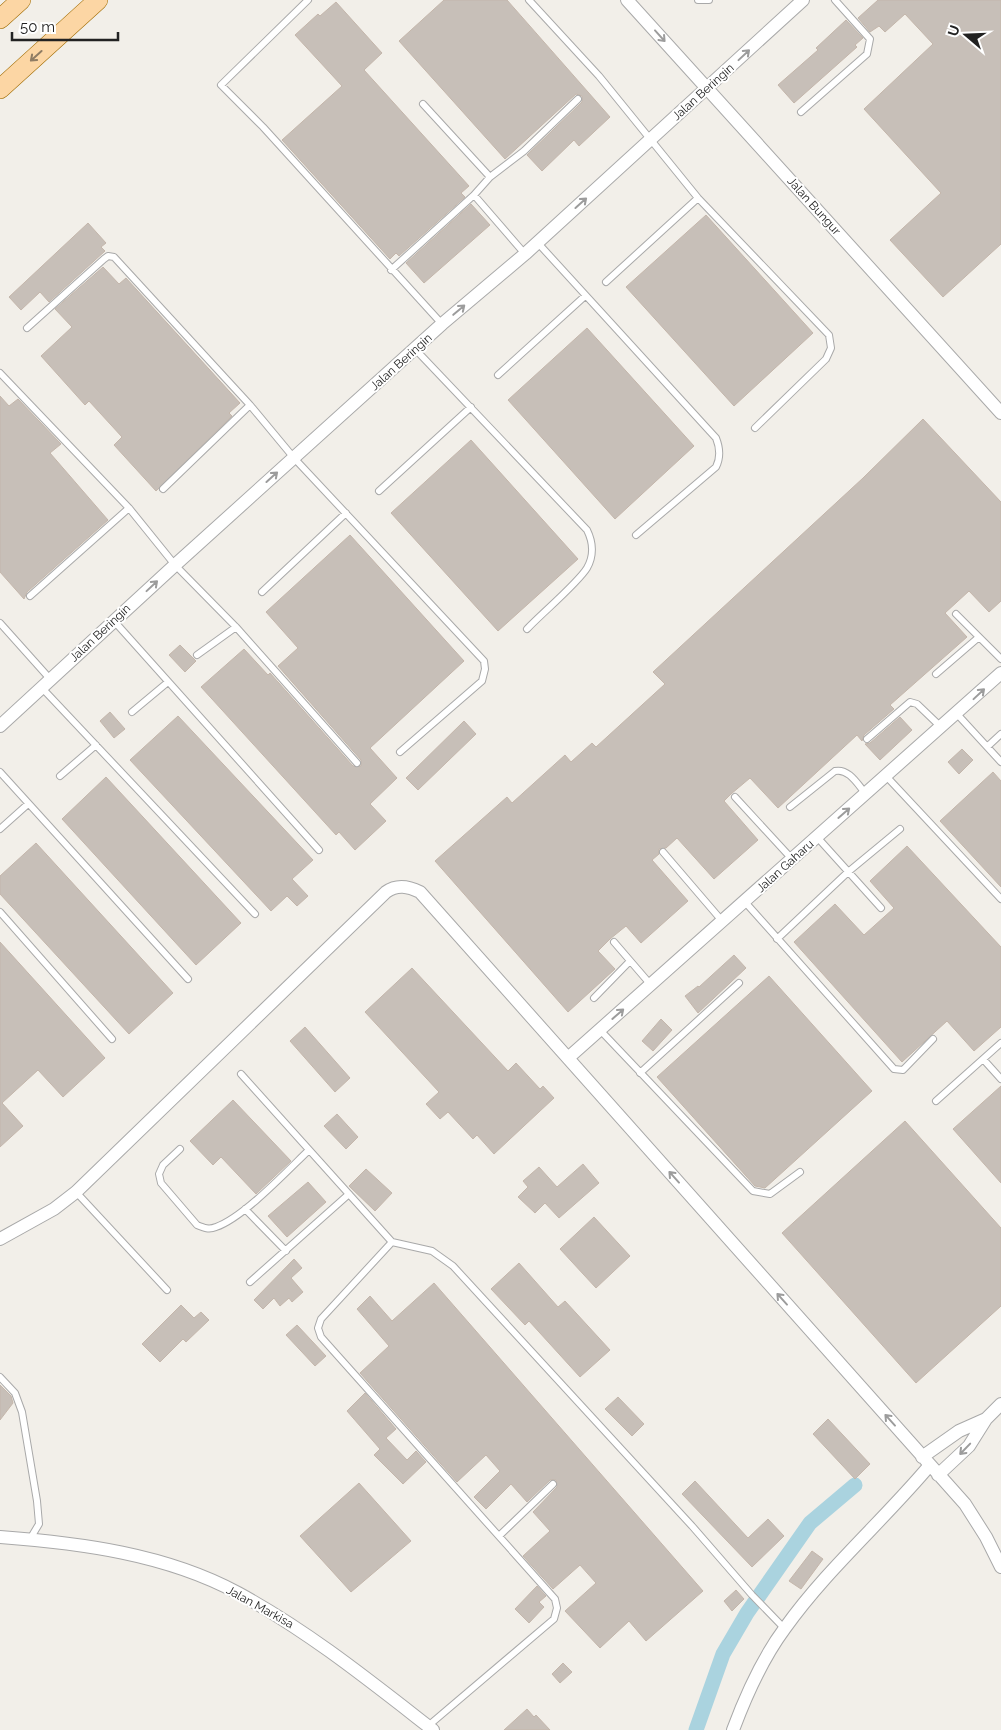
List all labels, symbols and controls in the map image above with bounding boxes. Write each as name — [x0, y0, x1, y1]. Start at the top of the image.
scale bar — [12, 10, 119, 42]
north arrow — [941, 10, 991, 60]
text: 50 m — [20, 18, 55, 36]
text: U — [944, 23, 963, 38]
one-way arrow — [654, 30, 666, 42]
one-way arrow — [737, 49, 750, 61]
one-way arrow — [30, 50, 43, 62]
street label: Jalan Beringin — [669, 61, 737, 123]
street label: Jalan Bungur — [784, 174, 844, 238]
one-way arrow — [574, 197, 587, 209]
one-way arrow — [452, 305, 465, 316]
street label: Jalan Beringin — [367, 331, 435, 393]
one-way arrow — [266, 471, 279, 483]
one-way arrow — [145, 580, 158, 592]
street label: Jalan Beringin — [67, 601, 133, 665]
one-way arrow — [972, 688, 985, 700]
one-way arrow — [837, 808, 850, 819]
street label: Jalan Gaharu — [754, 837, 816, 895]
one-way arrow — [611, 1008, 624, 1020]
one-way arrow — [668, 1171, 680, 1184]
one-way arrow — [776, 1292, 788, 1305]
one-way arrow — [884, 1414, 896, 1427]
one-way arrow — [959, 1443, 971, 1456]
street label: Jalan Markisa — [224, 1583, 296, 1631]

